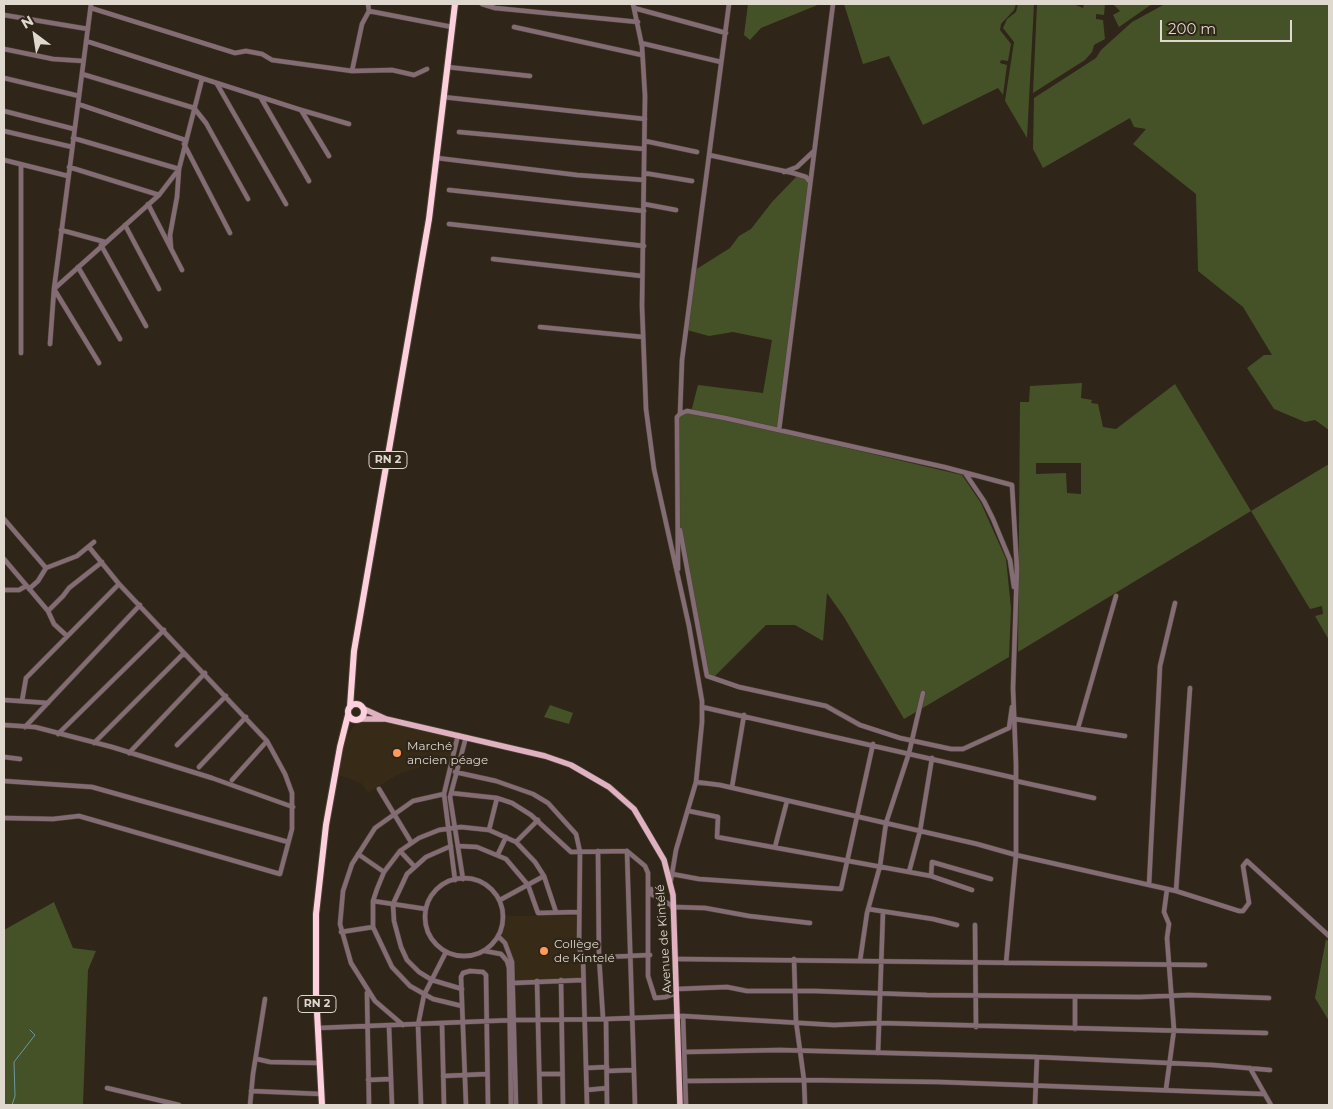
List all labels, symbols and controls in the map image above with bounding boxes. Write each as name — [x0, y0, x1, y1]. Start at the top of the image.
north arrow — [10, 10, 60, 60]
scale bar — [1163, 10, 1296, 42]
text: N — [18, 12, 37, 33]
text: 200 m — [1168, 19, 1216, 38]
road number: RN 2 — [369, 452, 407, 468]
place label: Marché ancien péage — [407, 739, 488, 767]
marker: Marché ancien péage — [391, 747, 403, 759]
street label: Avenue de Kintélé — [653, 884, 675, 994]
place label: Collège de Kintelé — [554, 937, 615, 965]
marker: Collège de Kintelé — [538, 945, 550, 957]
road number: RN 2 — [298, 996, 336, 1012]

